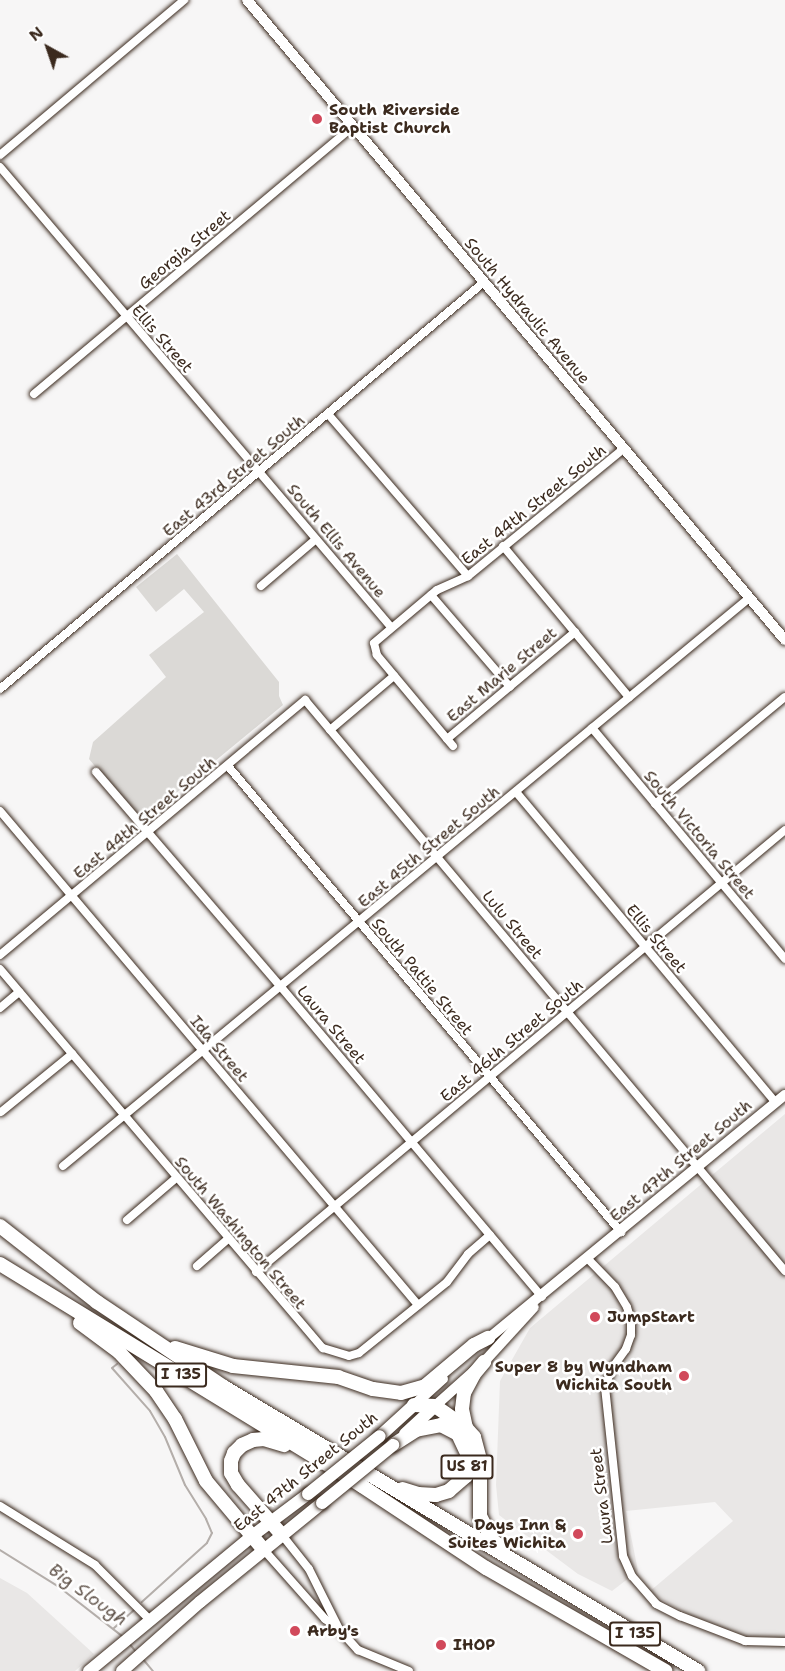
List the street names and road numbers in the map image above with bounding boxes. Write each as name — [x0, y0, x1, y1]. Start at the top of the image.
street label: Georgia Street — [135, 206, 235, 294]
street label: South Hydraulic Avenue — [460, 234, 594, 388]
street label: Ellis Street — [127, 301, 197, 377]
street label: East 43rd Street South — [159, 411, 309, 541]
street label: East 44th Street South — [458, 441, 610, 569]
street label: South Ellis Avenue — [283, 480, 389, 602]
street label: East Marie Street — [443, 623, 561, 727]
street label: East 44th Street South — [70, 753, 220, 883]
street label: South Victoria Street — [640, 767, 758, 903]
street label: East 45th Street South — [354, 782, 504, 912]
street label: Lulu Street — [478, 887, 546, 963]
street label: Ellis Street — [622, 901, 690, 977]
street label: South Pattie Street — [367, 914, 477, 1040]
street label: East 46th Street South — [437, 976, 587, 1106]
street label: Laura Street — [293, 982, 369, 1068]
street label: Ida Street — [186, 1012, 252, 1086]
street label: East 47th Street South — [606, 1096, 756, 1226]
street label: South Washington Street — [170, 1153, 310, 1313]
road number: I 135 — [154, 1363, 208, 1387]
street label: East 47th Street South — [230, 1408, 382, 1536]
street label: Laura Street — [587, 1447, 617, 1545]
road number: US 81 — [440, 1455, 494, 1479]
road number: I 135 — [608, 1622, 662, 1646]

